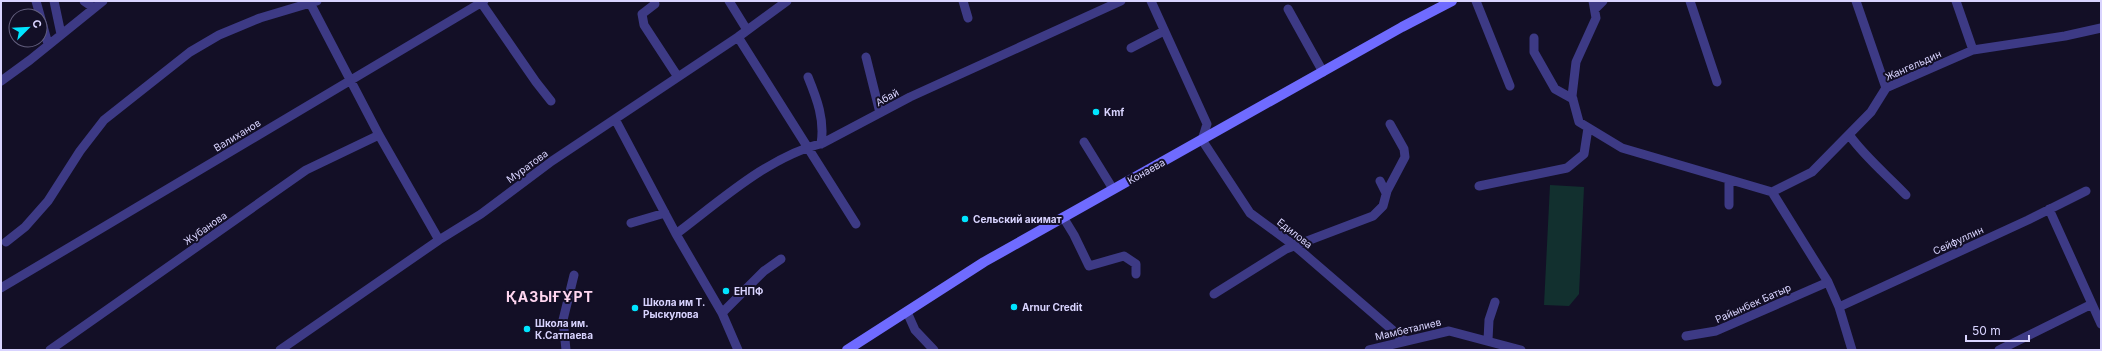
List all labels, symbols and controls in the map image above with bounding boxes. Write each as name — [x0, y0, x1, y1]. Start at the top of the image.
north arrow — [8, 8, 48, 48]
text: С — [29, 17, 45, 30]
street label: Жангельдин — [1883, 47, 1943, 83]
street label: Абай — [873, 86, 901, 108]
place label: Kmf — [1104, 106, 1124, 118]
marker: Kmf — [1091, 107, 1101, 117]
street label: Валиханов — [211, 116, 263, 154]
street label: Муратова — [504, 147, 550, 185]
street label: Конаева — [1125, 156, 1167, 186]
street label: Жубанова — [181, 209, 229, 247]
place label: Сельский акимат — [973, 213, 1062, 225]
marker: Сельский акимат — [960, 214, 970, 224]
street label: Едилова — [1275, 216, 1315, 250]
street label: Сейфуллин — [1931, 223, 1985, 257]
street label: Райынбек Батыр — [1713, 281, 1793, 325]
place label: ЕНПФ — [734, 285, 763, 297]
marker: ЕНПФ — [721, 286, 731, 296]
district label: ҚАЗЫҒҰРТ — [506, 288, 594, 305]
place label: Школа им Т. Рыскулова — [643, 296, 705, 321]
place label: Arnur Credit — [1022, 301, 1083, 313]
marker: Arnur Credit — [1009, 302, 1019, 312]
marker: Школа им Т. Рыскулова — [630, 303, 640, 313]
street label: Мамбеталиев — [1374, 315, 1443, 342]
place label: Школа им. К.Сатпаева — [535, 317, 593, 341]
scale bar — [1966, 317, 2029, 343]
text: 50 m — [1972, 323, 2001, 338]
marker: Школа им. К.Сатпаева — [522, 324, 532, 334]

